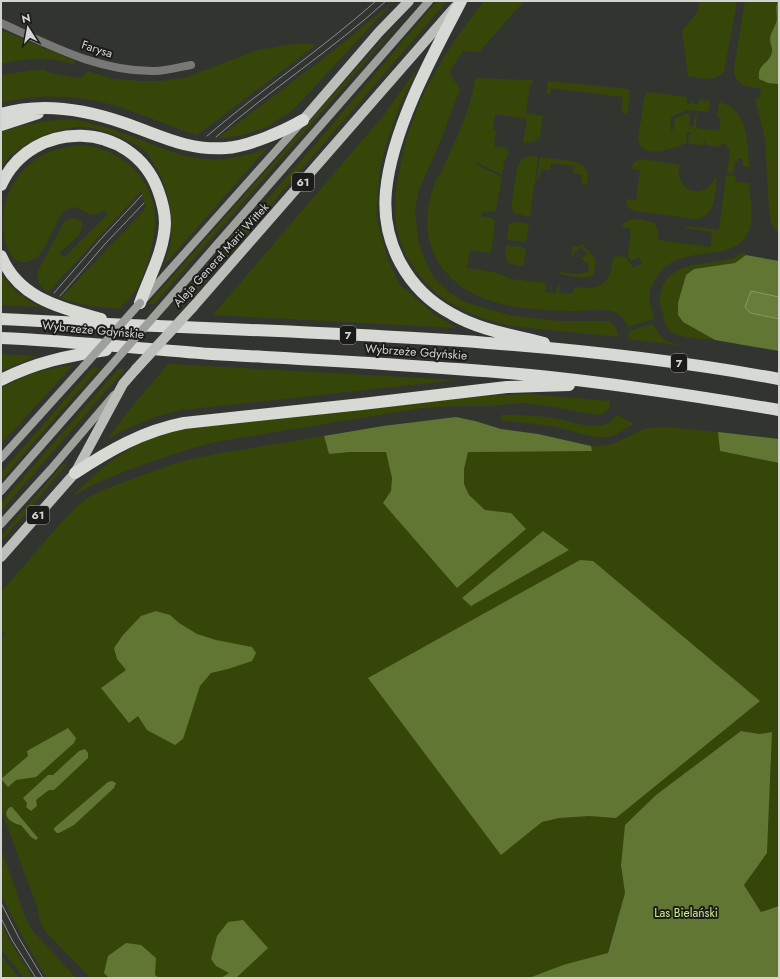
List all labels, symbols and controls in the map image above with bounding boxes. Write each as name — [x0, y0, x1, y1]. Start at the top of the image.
north arrow — [8, 8, 48, 48]
text: N — [20, 9, 32, 27]
street label: Farysa — [79, 36, 115, 63]
road number: 61 — [292, 173, 314, 191]
street label: Aleja Generał Marii Wittek — [169, 198, 273, 311]
street label: Wybrzeże Gdyńskie — [41, 317, 145, 343]
road number: 7 — [340, 326, 356, 344]
street label: Wybrzeże Gdyńskie — [364, 339, 468, 365]
road number: 7 — [671, 354, 687, 372]
road number: 61 — [27, 506, 49, 524]
park label: Las Bielański — [654, 904, 718, 922]

